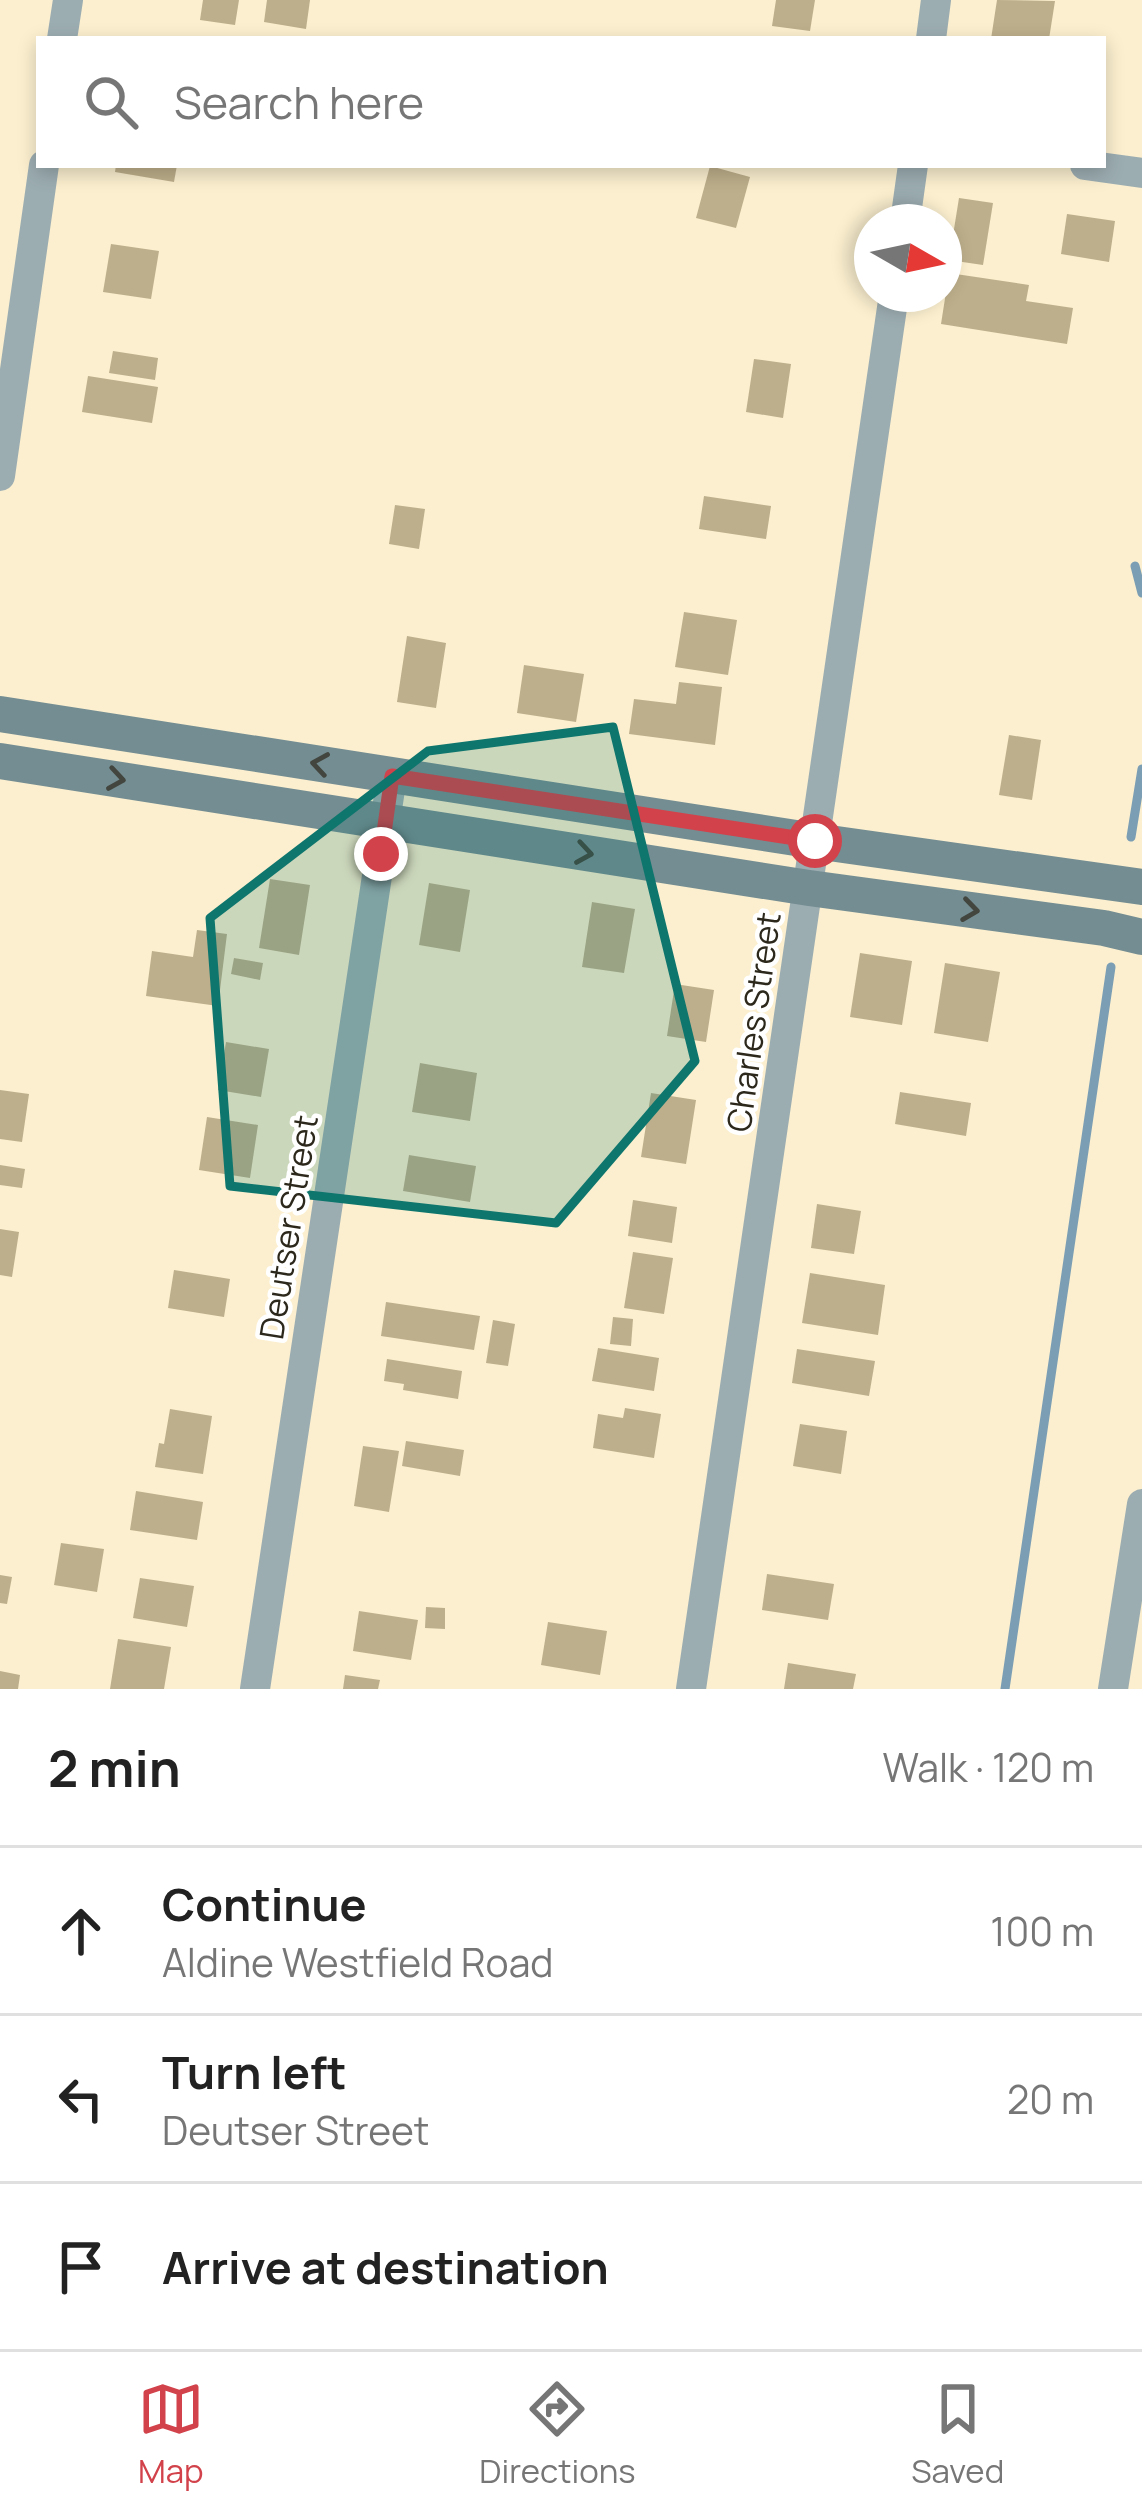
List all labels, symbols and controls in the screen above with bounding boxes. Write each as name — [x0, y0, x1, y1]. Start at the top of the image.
search box — [36, 36, 1106, 168]
icon: search — [78, 69, 144, 135]
text: Search here — [174, 71, 424, 133]
north arrow — [854, 204, 962, 312]
one-way arrow — [310, 753, 330, 778]
one-way arrow — [105, 766, 125, 791]
route start — [788, 814, 842, 868]
route end — [354, 827, 408, 881]
one-way arrow — [574, 839, 594, 865]
one-way arrow — [960, 896, 979, 922]
street label: Charles Street — [715, 909, 791, 1135]
street label: Deutser Street — [248, 1112, 328, 1342]
text: 2 min — [48, 1733, 181, 1802]
text: Walk · 120 m — [883, 1740, 1094, 1794]
text: Continue — [162, 1873, 367, 1935]
icon: ahead — [48, 1898, 114, 1964]
text: 100 m — [990, 1904, 1094, 1958]
text: Aldine Westfield Road — [162, 1935, 553, 1989]
text: Turn left — [162, 2041, 347, 2103]
icon: left — [48, 2066, 114, 2132]
text: 20 m — [1007, 2072, 1094, 2126]
text: Deutser Street — [162, 2103, 429, 2157]
icon: arrive — [48, 2234, 114, 2300]
text: Arrive at destination — [162, 2236, 609, 2298]
tab: Map — [138, 2376, 204, 2493]
tab: Directions — [479, 2376, 636, 2493]
tab: Saved — [911, 2376, 1004, 2493]

